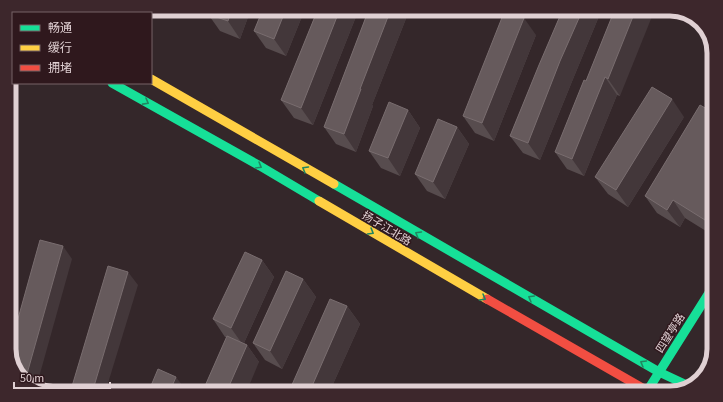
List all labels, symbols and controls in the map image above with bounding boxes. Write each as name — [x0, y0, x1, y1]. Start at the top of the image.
legend — [12, 12, 152, 84]
text: 畅通 — [48, 20, 72, 37]
text: 缓行 — [48, 40, 72, 57]
text: 拥堵 — [48, 60, 72, 77]
one-way arrow — [142, 97, 149, 105]
one-way arrow — [255, 161, 262, 168]
one-way arrow — [302, 166, 310, 173]
street label: 扬子江北路 — [359, 208, 414, 249]
one-way arrow — [367, 228, 374, 235]
one-way arrow — [415, 231, 422, 238]
one-way arrow — [479, 293, 486, 300]
one-way arrow — [528, 296, 535, 303]
street label: 四望亭路 — [652, 311, 688, 356]
one-way arrow — [640, 361, 648, 368]
scale bar — [14, 364, 110, 390]
text: 50 m — [20, 370, 44, 387]

